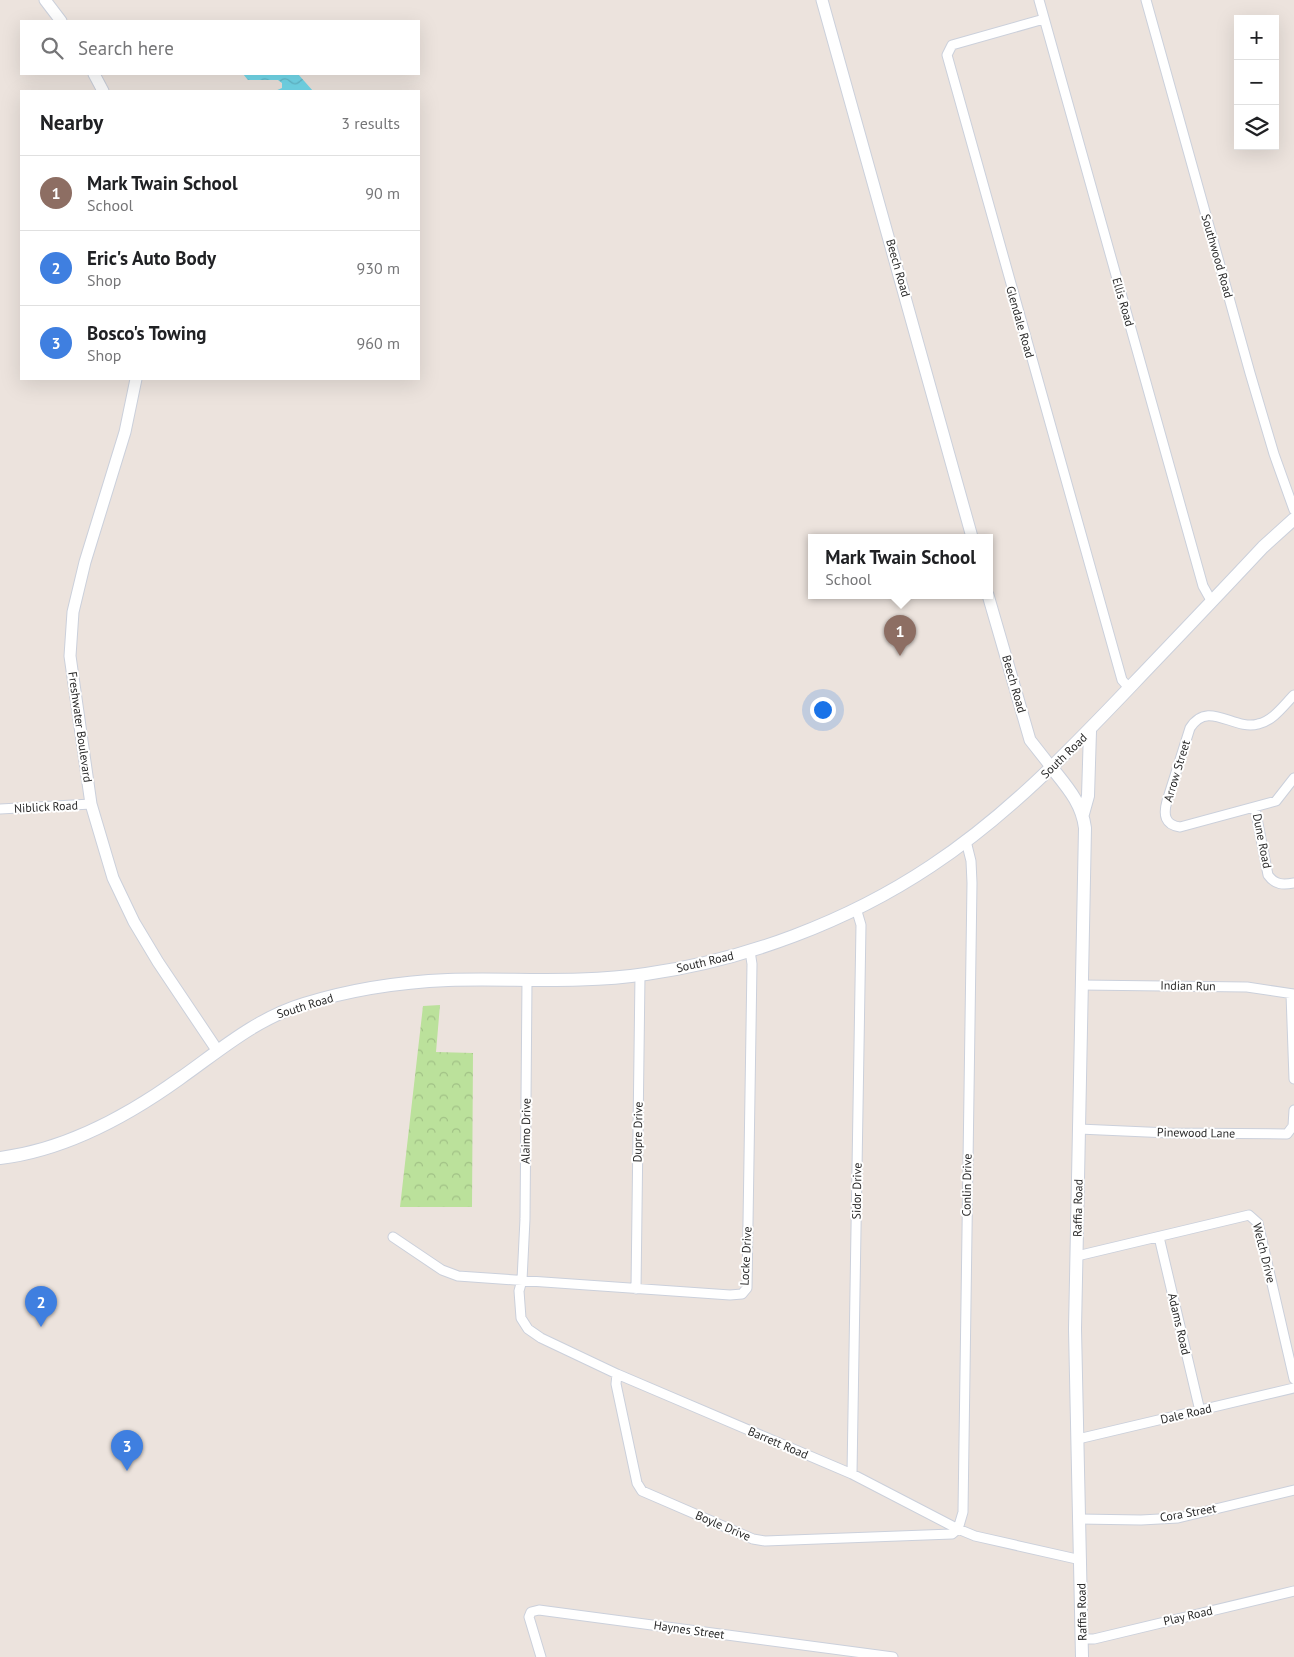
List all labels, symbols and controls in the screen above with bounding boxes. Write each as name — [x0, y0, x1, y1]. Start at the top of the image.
map controls — [1234, 15, 1279, 150]
button: + — [1234, 15, 1279, 60]
search box — [20, 20, 420, 75]
icon: search — [38, 34, 66, 62]
text: Search here — [78, 36, 174, 60]
button: − — [1234, 60, 1279, 105]
button: layers — [1234, 105, 1279, 150]
text: Nearby — [40, 109, 103, 136]
text: 3 results — [341, 113, 400, 133]
text: Mark Twain School — [87, 171, 238, 195]
text: 1 — [51, 183, 61, 203]
text: 90 m — [365, 183, 400, 203]
text: School — [87, 195, 133, 215]
street label: Southwood Road — [1198, 212, 1237, 300]
street label: Beech Road — [883, 237, 914, 299]
text: Eric's Auto Body — [87, 246, 216, 270]
text: 2 — [51, 258, 61, 278]
text: 930 m — [357, 258, 400, 278]
text: Shop — [87, 270, 121, 290]
street label: Ellis Road — [1109, 276, 1138, 328]
street label: Glendale Road — [1003, 284, 1038, 360]
text: Bosco's Towing — [87, 321, 206, 345]
text: 3 — [51, 333, 61, 353]
text: 960 m — [357, 333, 400, 353]
text: Shop — [87, 345, 121, 365]
popup — [808, 534, 993, 599]
text: Mark Twain School — [825, 545, 976, 569]
text: School — [825, 569, 872, 589]
pin: 1 — [884, 615, 916, 656]
street label: Beech Road — [999, 653, 1030, 715]
street label: Freshwater Boulevard — [65, 671, 96, 783]
your location — [810, 697, 836, 723]
street label: South Road — [1037, 730, 1090, 781]
street label: Arrow Street — [1160, 738, 1193, 804]
street label: Niblick Road — [14, 797, 78, 816]
street label: Dune Road — [1250, 812, 1275, 870]
street label: South Road — [675, 948, 735, 975]
street label: Indian Run — [1160, 978, 1216, 993]
street label: South Road — [275, 990, 335, 1021]
street label: Alaimo Drive — [517, 1098, 534, 1164]
street label: Dupre Drive — [629, 1101, 646, 1163]
street label: Pinewood Lane — [1157, 1124, 1235, 1141]
street label: Conlin Drive — [958, 1153, 975, 1217]
street label: Sidor Drive — [849, 1163, 864, 1219]
street label: Raffia Road — [1069, 1179, 1086, 1237]
street label: Welch Drive — [1250, 1221, 1279, 1284]
street label: Locke Drive — [736, 1226, 755, 1286]
pin: 2 — [25, 1286, 57, 1327]
street label: Adams Road — [1165, 1292, 1194, 1356]
street label: Dale Road — [1159, 1400, 1213, 1427]
street label: Barrett Road — [746, 1423, 811, 1462]
pin: 3 — [111, 1430, 143, 1471]
street label: Cora Street — [1159, 1500, 1217, 1525]
street label: Boyle Drive — [693, 1507, 753, 1544]
street label: Raffia Road — [1073, 1583, 1090, 1641]
street label: Play Road — [1162, 1603, 1214, 1628]
street label: Haynes Street — [653, 1617, 725, 1642]

